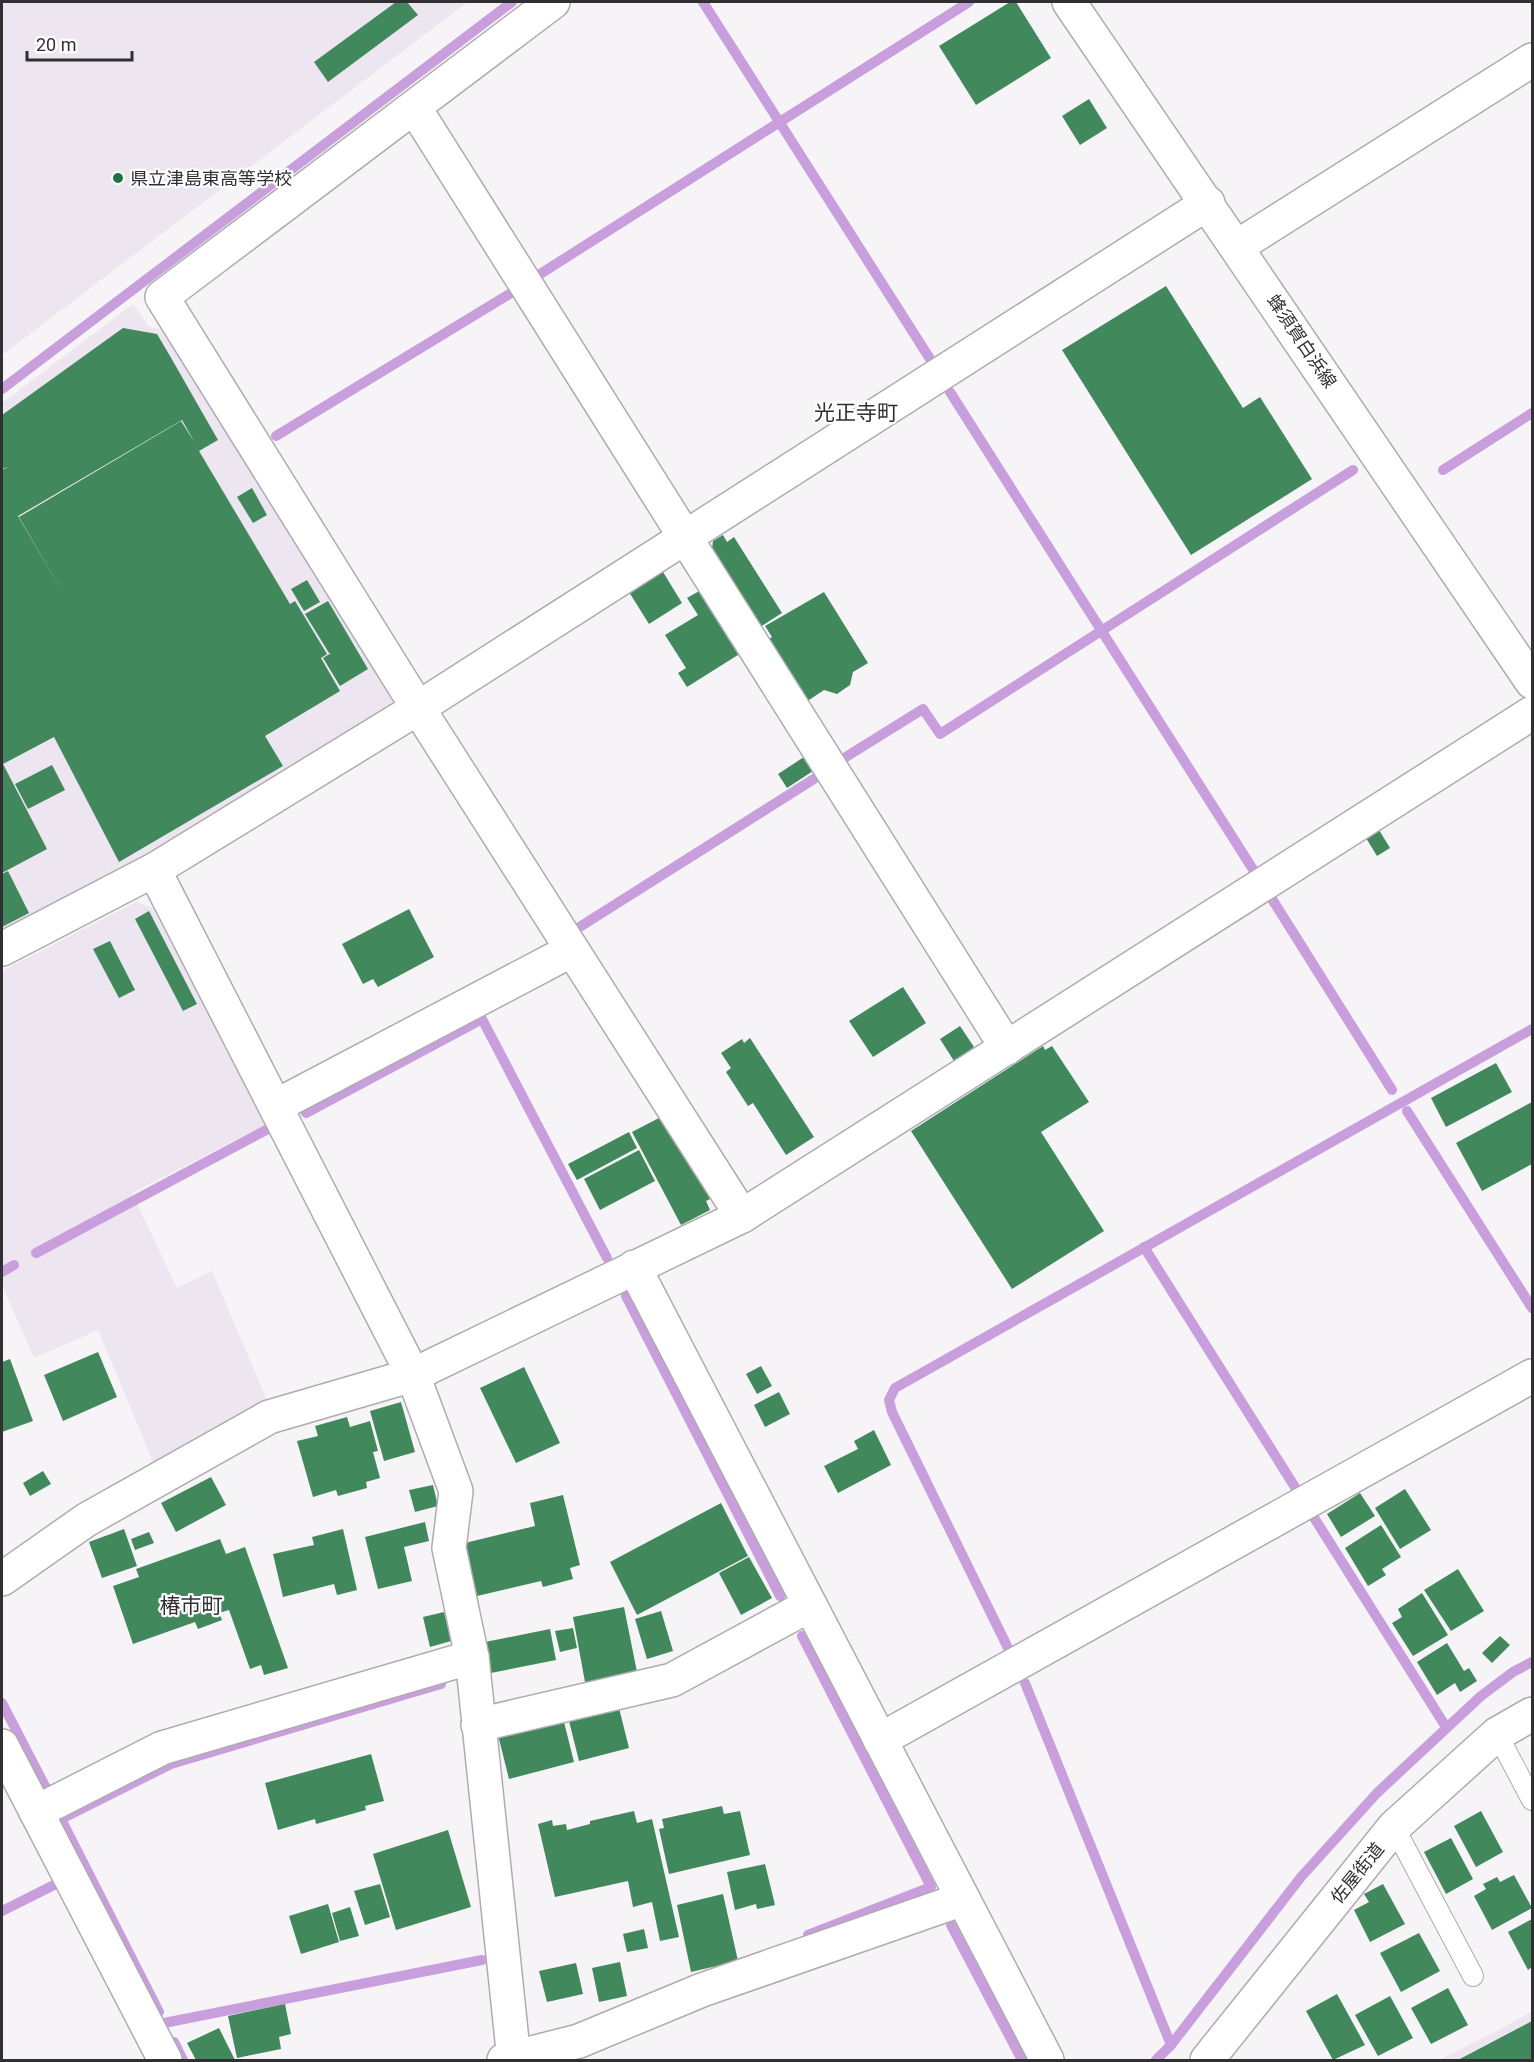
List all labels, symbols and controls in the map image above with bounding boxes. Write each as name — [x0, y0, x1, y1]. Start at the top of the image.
scale bar — [27, 24, 132, 62]
text: 20 m — [36, 34, 76, 55]
place label: 県立津島東高等学校 — [130, 168, 292, 189]
marker: 県立津島東高等学校 — [111, 171, 125, 185]
street label: 蜂須賀白浜線 — [1263, 290, 1341, 392]
district label: 光正寺町 — [814, 401, 898, 425]
district label: 椿市町 — [160, 1594, 223, 1618]
street label: 佐屋街道 — [1326, 1838, 1388, 1908]

